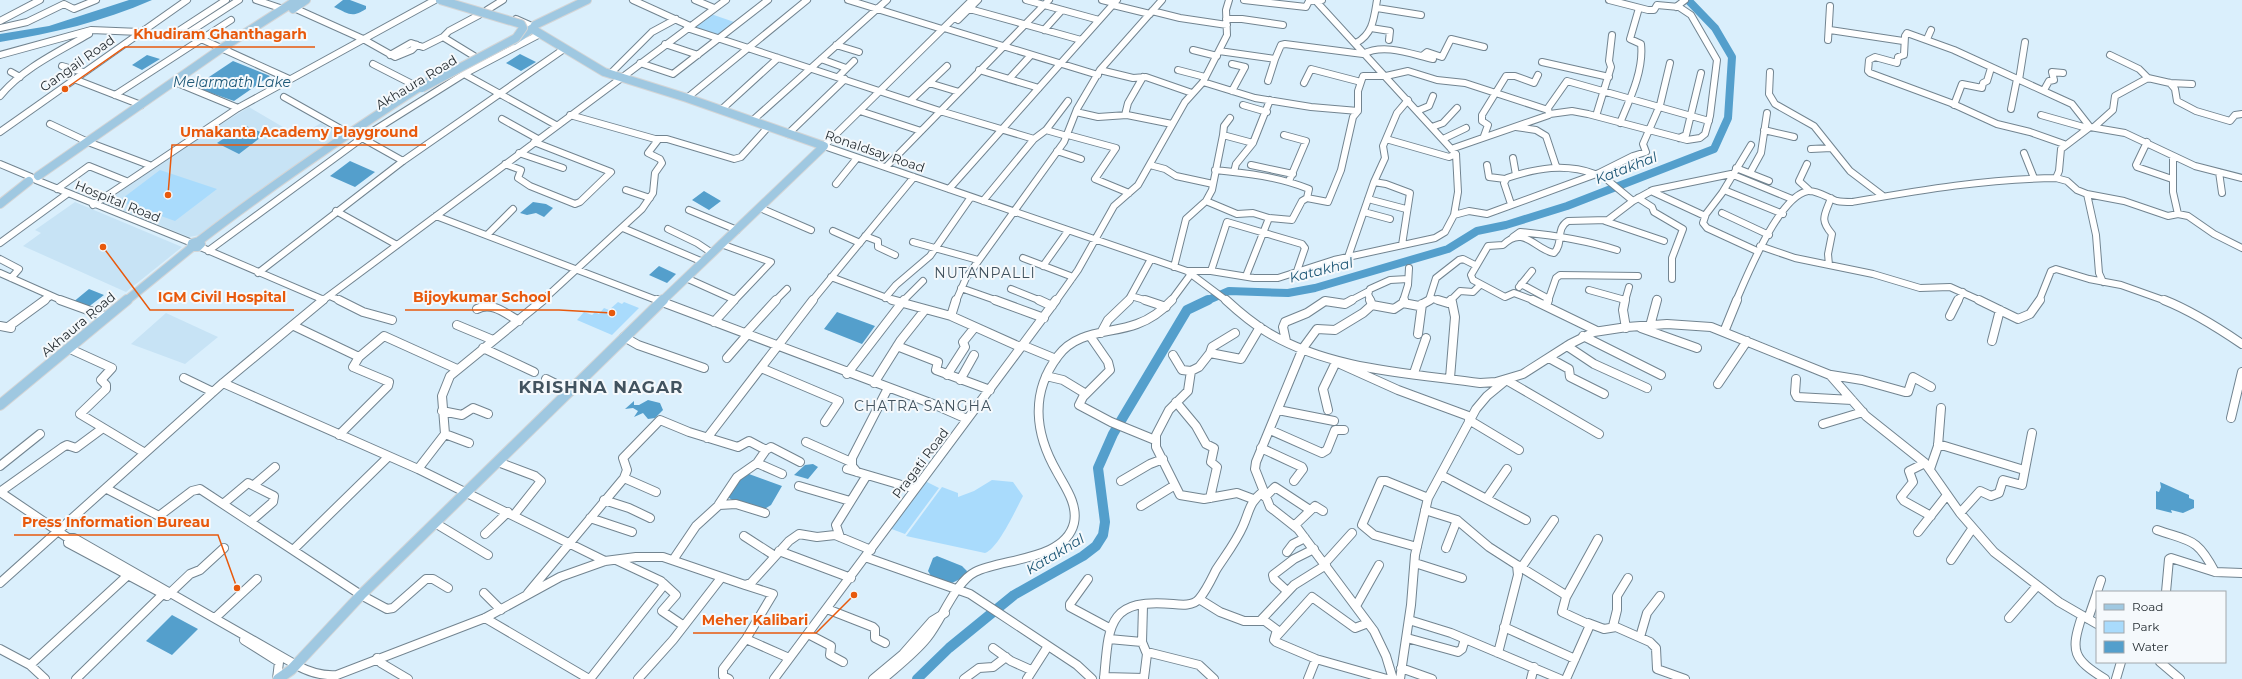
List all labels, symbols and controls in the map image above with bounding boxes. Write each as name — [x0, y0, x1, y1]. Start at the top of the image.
callout: Khudiram Ghanthagarh — [125, 21, 315, 47]
text: Khudiram Ghanthagarh — [133, 25, 307, 43]
street label: Gangail Road — [37, 31, 117, 95]
street label: Akhaura Road — [372, 51, 460, 113]
water label: Melarmath Lake — [173, 73, 291, 91]
callout: Umakanta Academy Playground — [172, 119, 426, 145]
text: Umakanta Academy Playground — [180, 123, 418, 141]
street label: Ronaldsay Road — [823, 126, 927, 176]
water label: Katakhal — [1592, 148, 1660, 188]
street label: Hospital Road — [73, 177, 163, 225]
water label: Katakhal — [1287, 253, 1355, 287]
district label: NUTANPALLI — [934, 264, 1036, 282]
callout: IGM Civil Hospital — [150, 284, 294, 310]
callout: Bijoykumar School — [405, 284, 559, 310]
street label: Akhaura Road — [38, 288, 118, 360]
text: IGM Civil Hospital — [158, 288, 286, 306]
text: Bijoykumar School — [413, 288, 551, 306]
district label: KRISHNA NAGAR — [518, 377, 684, 397]
district label: CHATRA SANGHA — [854, 397, 992, 415]
street label: Pragati Road — [888, 425, 952, 501]
callout: Press Information Bureau — [14, 509, 218, 535]
text: Press Information Bureau — [22, 513, 210, 531]
water label: Katakhal — [1022, 529, 1088, 578]
legend — [2096, 591, 2226, 663]
text: Road — [2132, 599, 2163, 614]
callout: Meher Kalibari — [693, 607, 816, 633]
text: Meher Kalibari — [702, 611, 808, 629]
text: Park — [2132, 619, 2160, 634]
text: Water — [2132, 639, 2169, 654]

